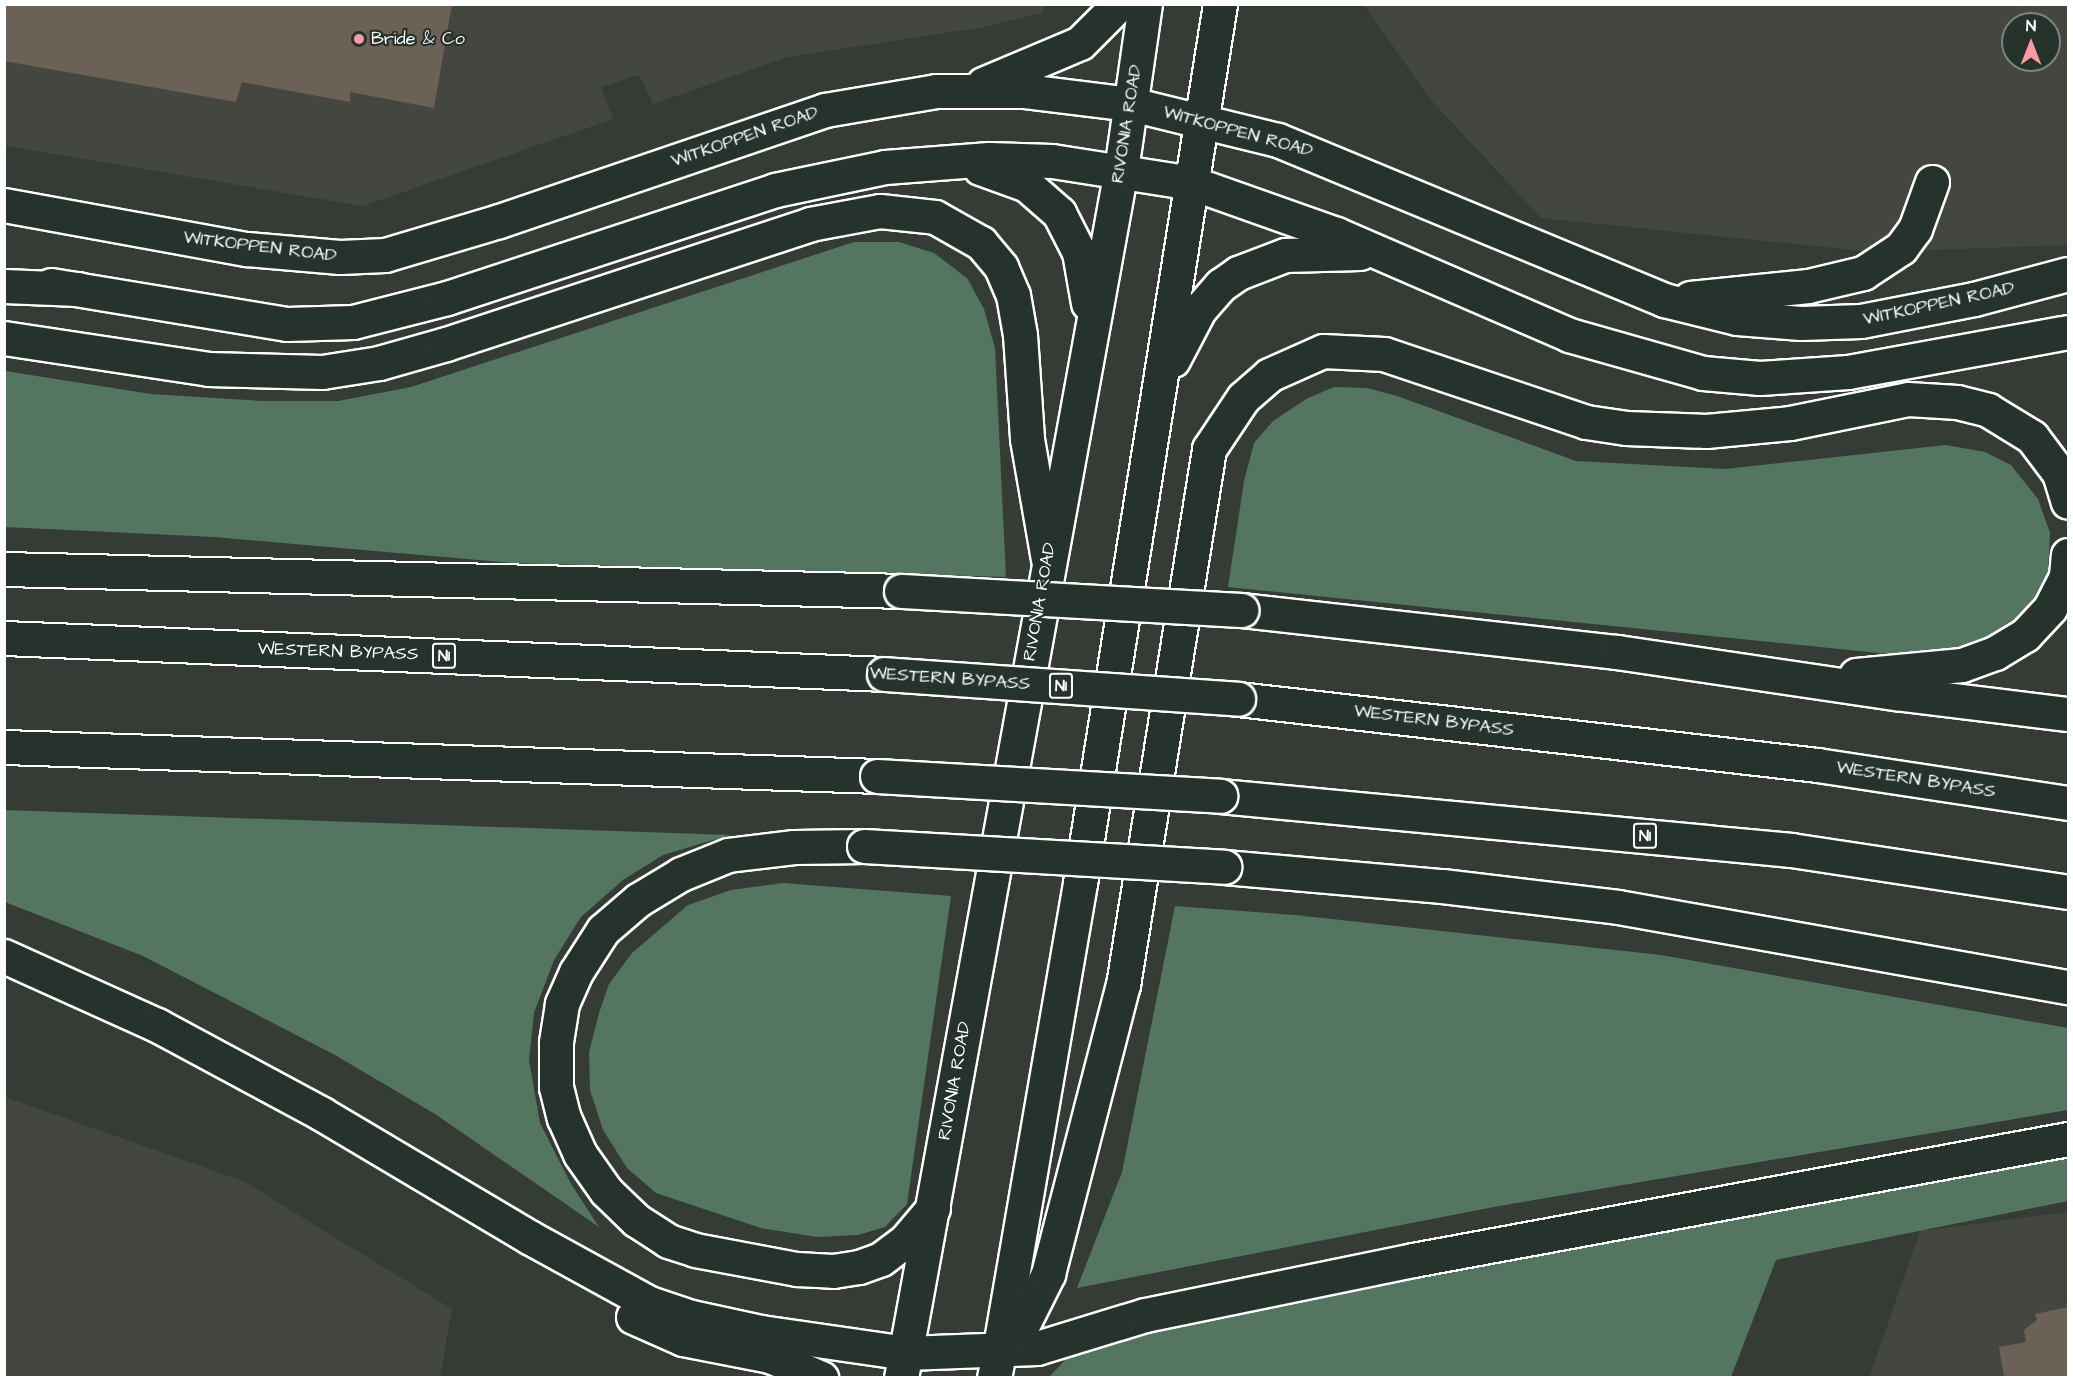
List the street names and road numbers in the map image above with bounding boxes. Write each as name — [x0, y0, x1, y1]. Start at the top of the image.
street label: RIVONIA ROAD — [1107, 63, 1147, 185]
street label: WITKOPPEN ROAD — [669, 102, 821, 172]
street label: WITKOPPEN ROAD — [1161, 102, 1315, 162]
street label: WITKOPPEN ROAD — [182, 227, 338, 267]
street label: WITKOPPEN ROAD — [1861, 277, 2017, 331]
street label: RIVONIA ROAD — [1019, 541, 1061, 663]
street label: WESTERN BYPASS — [257, 638, 419, 666]
road number: N1 — [430, 643, 458, 669]
street label: WESTERN BYPASS — [869, 663, 1031, 695]
road number: N1 — [1048, 673, 1074, 699]
street label: WESTERN BYPASS — [1353, 700, 1515, 742]
street label: WESTERN BYPASS — [1835, 757, 1997, 803]
road number: N1 — [1632, 823, 1658, 849]
street label: RIVONIA ROAD — [934, 1020, 976, 1142]

